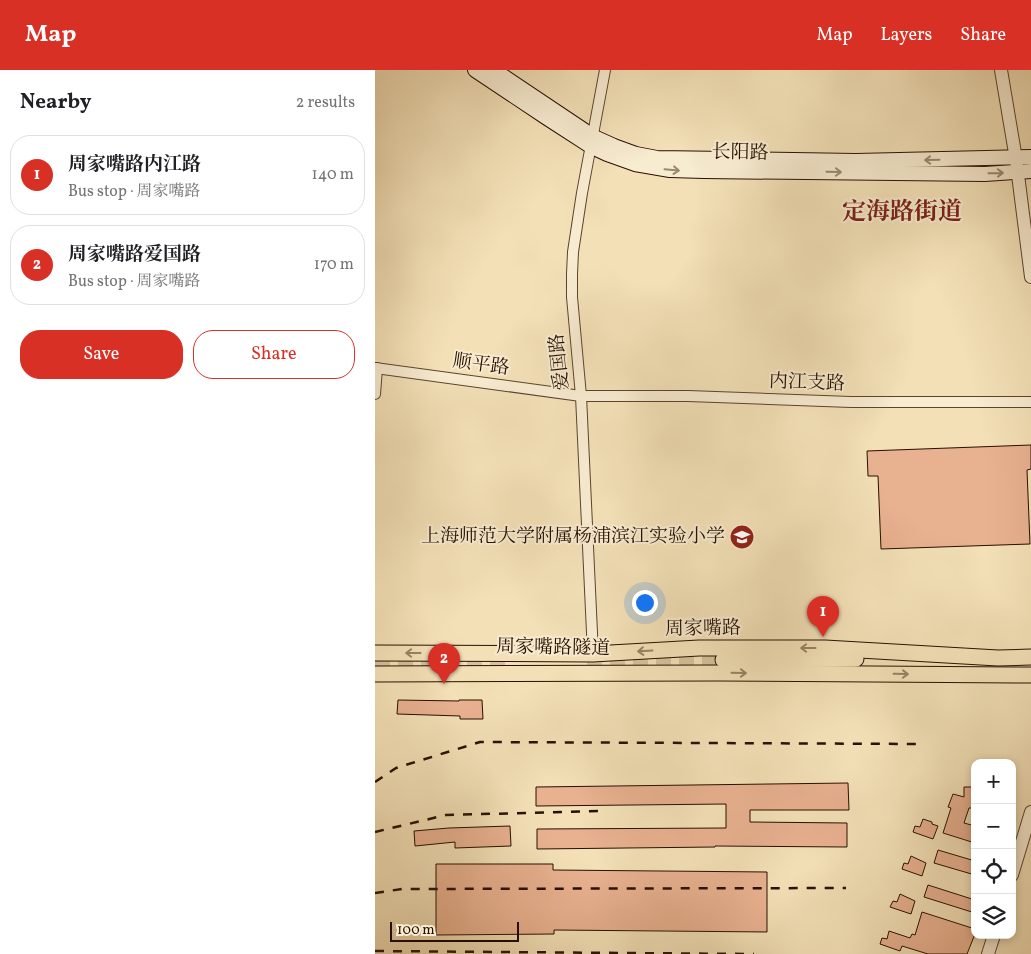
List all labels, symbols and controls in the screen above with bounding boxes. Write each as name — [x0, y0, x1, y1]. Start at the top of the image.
text: Map — [25, 18, 76, 52]
text: Map — [816, 23, 852, 48]
text: Layers — [880, 23, 932, 48]
text: Share — [960, 23, 1006, 48]
text: Nearby — [20, 88, 91, 117]
text: 2 results — [296, 92, 355, 114]
street label: 长阳路 — [711, 140, 769, 166]
text: 周家嘴路内江路 — [68, 152, 201, 178]
one-way arrow — [924, 155, 940, 165]
text: 1 — [34, 164, 40, 186]
text: 140 m — [312, 164, 354, 186]
one-way arrow — [663, 165, 679, 175]
one-way arrow — [826, 168, 842, 177]
one-way arrow — [988, 169, 1004, 178]
text: Bus stop · 周家嘴路 — [68, 181, 201, 203]
district label: 定海路街道 — [842, 196, 962, 230]
text: 周家嘴路爱国路 — [68, 242, 201, 268]
text: 2 — [33, 254, 41, 276]
text: 170 m — [314, 254, 354, 276]
text: Bus stop · 周家嘴路 — [68, 271, 201, 293]
button: Save — [20, 330, 183, 379]
button: Share — [193, 330, 355, 379]
street label: 爱国路 — [544, 332, 576, 392]
street label: 顺平路 — [451, 348, 511, 382]
street label: 内江支路 — [769, 369, 845, 397]
place label: 上海师范大学附属杨浦滨江实验小学 — [421, 524, 725, 550]
school or university icon: 上海师范大学附属杨浦滨江实验小学 — [729, 524, 755, 550]
your location — [632, 590, 658, 616]
pin: 1 — [807, 596, 839, 637]
street label: 周家嘴路 — [665, 615, 741, 643]
street label: 周家嘴路隧道 — [496, 634, 610, 662]
pin: 2 — [428, 643, 460, 684]
one-way arrow — [800, 643, 816, 653]
one-way arrow — [637, 647, 653, 656]
one-way arrow — [405, 648, 421, 658]
one-way arrow — [730, 668, 746, 678]
one-way arrow — [893, 669, 909, 678]
map controls — [971, 759, 1016, 939]
button: + — [971, 759, 1016, 804]
button: − — [971, 804, 1016, 849]
button: locate — [971, 849, 1016, 894]
button: layers — [971, 894, 1016, 939]
scale bar — [390, 919, 519, 942]
text: 100 m — [397, 921, 435, 940]

